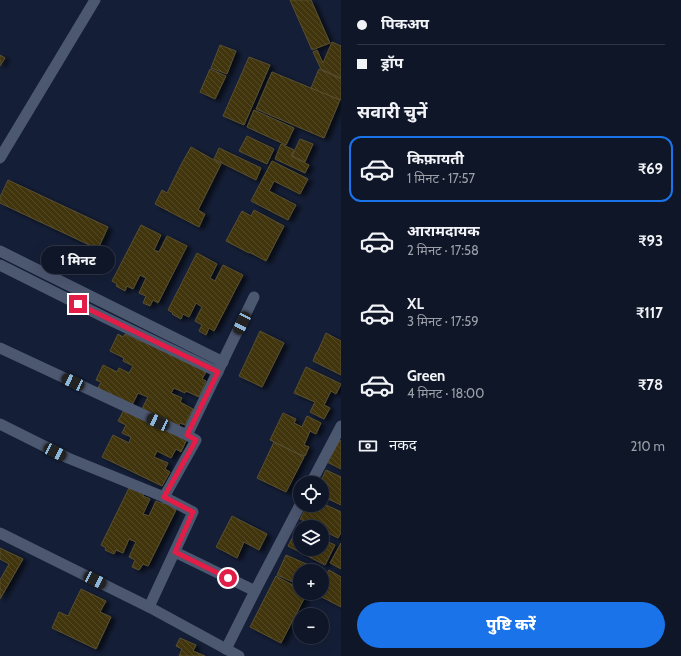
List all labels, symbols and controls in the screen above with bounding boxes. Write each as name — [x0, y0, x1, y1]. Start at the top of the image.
text: पिकअप — [381, 15, 429, 33]
text: ड्रॉप — [381, 54, 403, 72]
text: सवारी चुनें — [357, 101, 427, 123]
text: किफ़ायती — [407, 150, 464, 168]
icon: car — [359, 151, 395, 187]
text: ₹69 — [638, 160, 663, 178]
text: 1 मिनट · 17:57 — [407, 170, 475, 186]
text: आरामदायक — [407, 222, 480, 240]
icon: car — [359, 223, 395, 259]
text: ₹93 — [638, 232, 663, 250]
text: 2 मिनट · 17:58 — [407, 242, 479, 258]
callout: 1 मिनट — [41, 246, 115, 274]
text: 1 मिनट — [60, 252, 96, 268]
route end — [69, 295, 87, 313]
icon: car — [359, 295, 395, 331]
text: XL — [407, 295, 424, 313]
text: ₹117 — [636, 304, 663, 322]
car — [231, 310, 253, 336]
text: 3 मिनट · 17:59 — [407, 313, 479, 329]
icon: car — [359, 367, 395, 403]
text: Green — [407, 367, 445, 385]
car — [60, 371, 86, 393]
text: ₹78 — [638, 376, 663, 394]
text: 4 मिनट · 18:00 — [407, 385, 484, 401]
car — [145, 411, 171, 433]
icon: cash — [357, 435, 379, 457]
text: नकद — [389, 436, 417, 454]
text: 210 m — [631, 438, 665, 454]
car — [42, 441, 68, 463]
map controls — [293, 476, 329, 644]
button: locate — [293, 476, 329, 512]
button: layers — [293, 520, 329, 556]
button: + — [293, 564, 329, 600]
car — [82, 569, 108, 591]
route start — [219, 569, 237, 587]
button: पुष्टि करें — [357, 602, 665, 648]
button: − — [293, 608, 329, 644]

